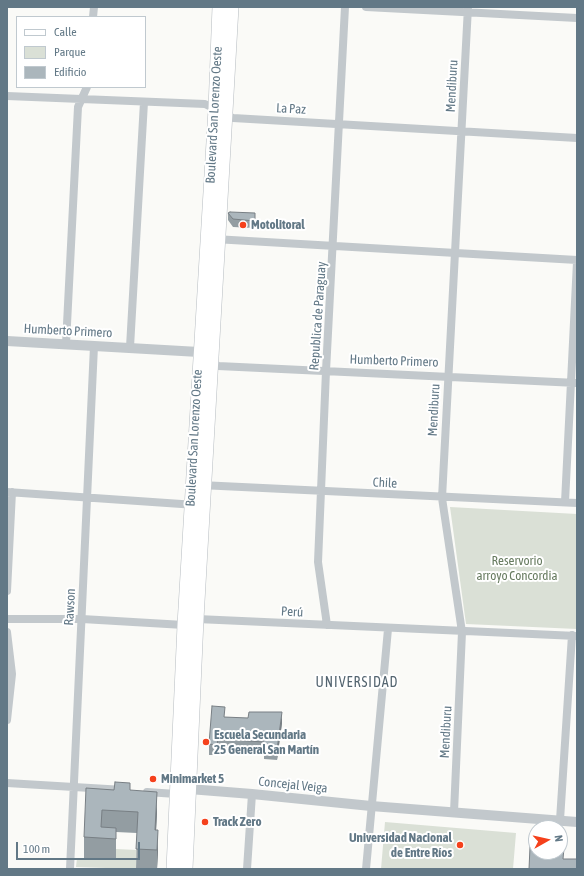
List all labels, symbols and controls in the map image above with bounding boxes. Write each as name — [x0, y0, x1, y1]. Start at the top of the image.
legend — [16, 16, 146, 88]
text: Calle — [54, 25, 77, 39]
text: Parque — [54, 45, 86, 59]
street label: Boulevard San Lorenzo Oeste — [203, 46, 225, 184]
street label: Mendiburu — [443, 59, 461, 113]
text: Edificio — [54, 65, 86, 79]
street label: La Paz — [276, 100, 306, 118]
place label: Motolitoral — [251, 217, 305, 233]
marker: Motolitoral — [238, 220, 248, 230]
street label: Republica de Paraguay — [306, 261, 330, 371]
street label: Humberto Primero — [23, 321, 113, 341]
street label: Humberto Primero — [349, 352, 439, 370]
street label: Boulevard San Lorenzo Oeste — [183, 369, 205, 507]
street label: Mendiburu — [425, 383, 443, 437]
street label: Chile — [372, 475, 398, 491]
park label: Reservorio arroyo Concordia — [476, 553, 558, 584]
street label: Rawson — [61, 588, 79, 626]
street label: Perú — [280, 604, 304, 620]
district label: UNIVERSIDAD — [316, 675, 398, 691]
street label: Mendiburu — [437, 705, 455, 759]
place label: Escuela Secundaria 25 General San Martín — [214, 727, 319, 758]
marker: Escuela Secundaria 25 General San Martín — [201, 737, 211, 747]
place label: Minimarket 5 — [161, 771, 224, 787]
marker: Minimarket 5 — [148, 774, 158, 784]
street label: Concejal Veiga — [258, 774, 328, 796]
place label: Track Zero — [213, 814, 262, 830]
marker: Track Zero — [200, 817, 210, 827]
north arrow — [528, 820, 568, 860]
place label: Universidad Nacional de Entre Ríos — [349, 830, 452, 861]
scale bar — [18, 834, 142, 860]
text: N — [552, 834, 565, 843]
marker: Universidad Nacional de Entre Ríos — [455, 840, 465, 850]
text: 100 m — [23, 842, 50, 856]

